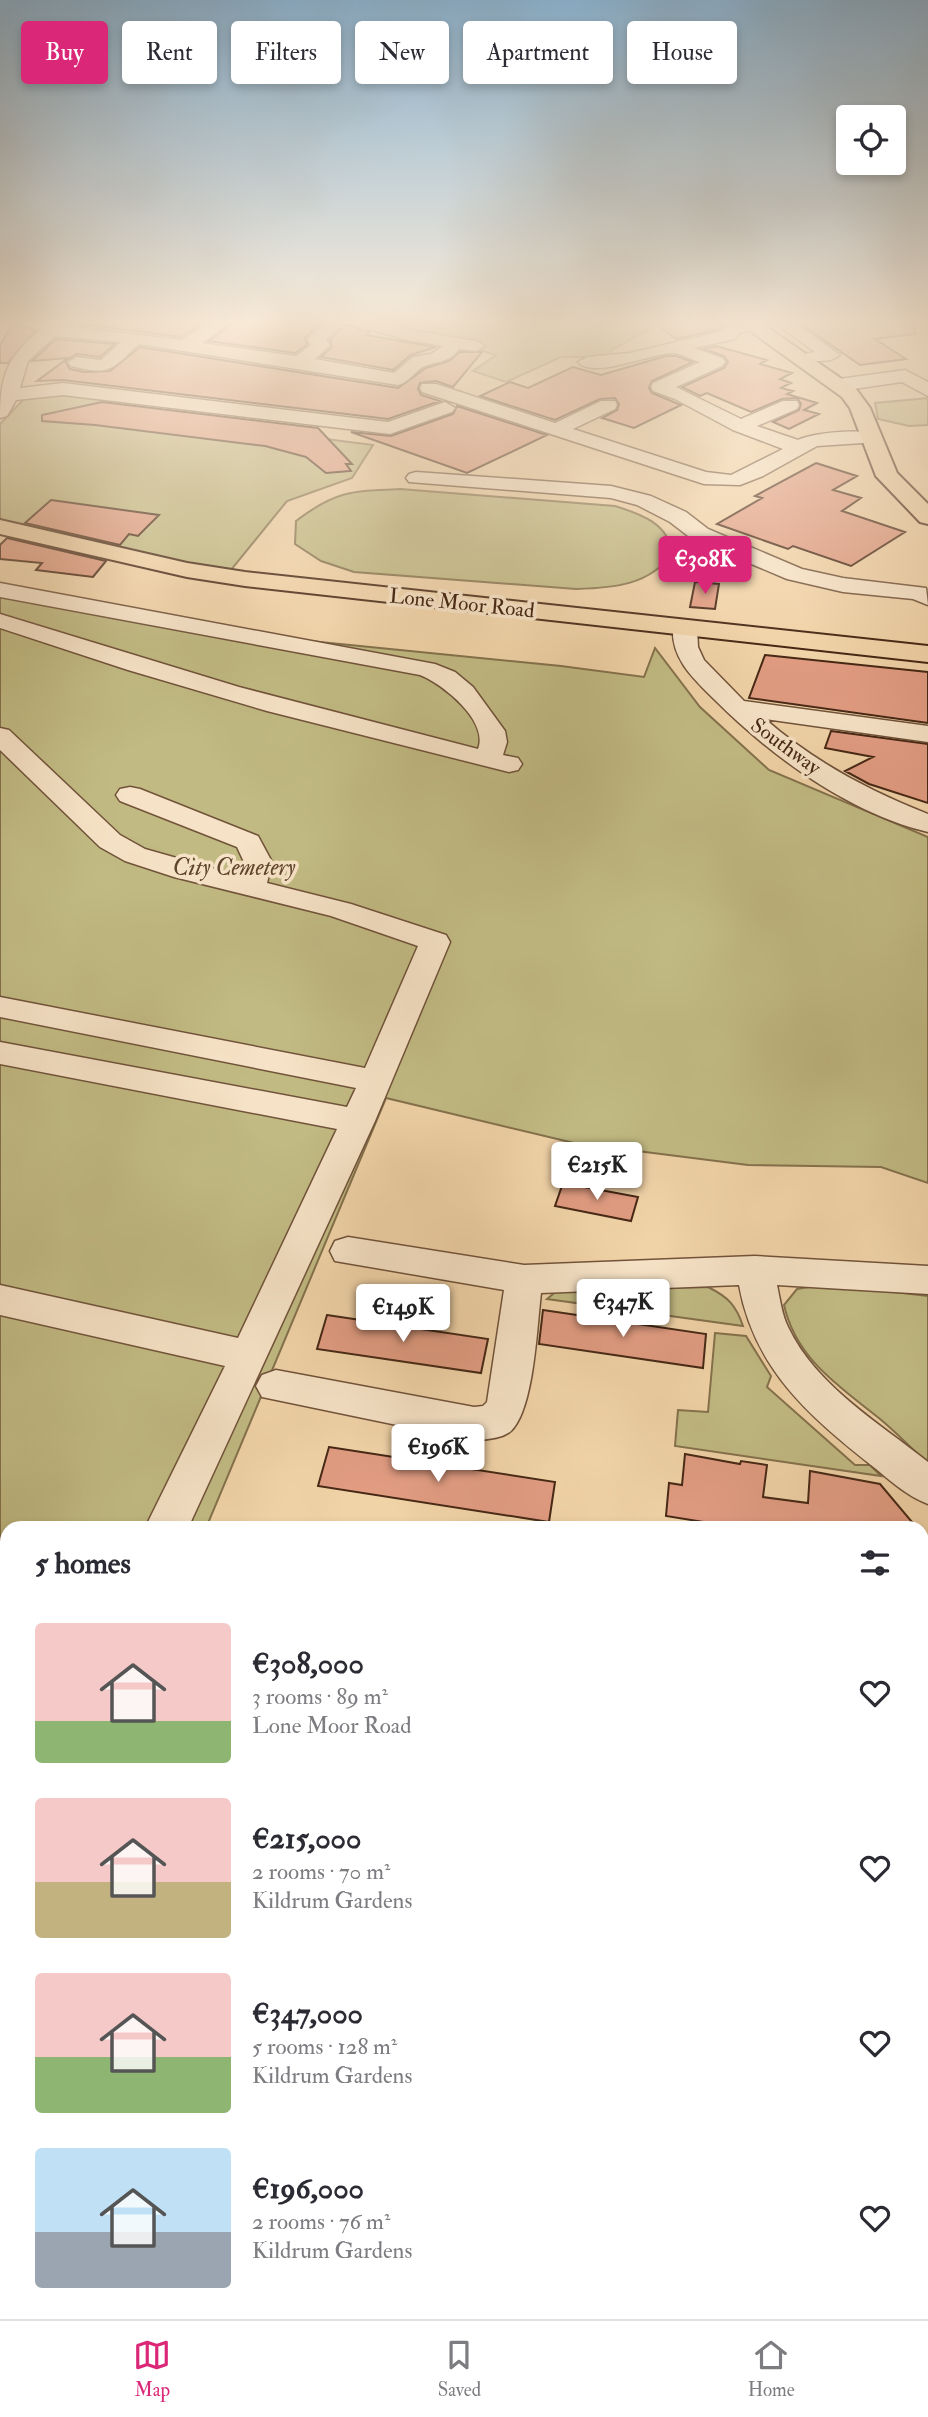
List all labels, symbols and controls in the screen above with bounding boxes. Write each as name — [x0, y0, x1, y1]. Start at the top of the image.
chip: Buy — [21, 21, 108, 84]
chip: Rent — [122, 21, 217, 84]
chip: Filters — [231, 21, 341, 84]
chip: New — [355, 21, 449, 84]
chip: Apartment — [463, 21, 613, 84]
chip: House — [627, 21, 737, 84]
map controls — [836, 105, 906, 175]
button: locate — [836, 105, 906, 175]
pin: €308K — [656, 536, 754, 596]
text: €308K — [675, 544, 735, 573]
street label: Lone Moor Road — [388, 582, 536, 625]
street label: Southway — [745, 712, 827, 781]
park label: City Cemetery — [172, 852, 296, 883]
pin: €215K — [548, 1142, 646, 1202]
text: €215K — [567, 1150, 627, 1179]
pin: €347K — [574, 1280, 672, 1339]
pin: €149K — [354, 1284, 452, 1344]
text: €347K — [593, 1287, 653, 1316]
text: €149K — [372, 1292, 434, 1321]
pin: €196K — [389, 1424, 487, 1484]
text: €196K — [407, 1432, 469, 1461]
icon: filters — [856, 1544, 894, 1582]
text: 5 homes — [35, 1545, 131, 1582]
text: €308,000 — [252, 1645, 364, 1682]
icon: home — [91, 1651, 175, 1735]
icon: heart — [856, 1674, 894, 1712]
text: 3 rooms · 89 m² — [252, 1682, 388, 1711]
text: Lone Moor Road — [252, 1711, 412, 1740]
text: €215,000 — [252, 1820, 361, 1857]
icon: home — [91, 1826, 175, 1910]
icon: heart — [856, 1849, 894, 1887]
text: 2 rooms · 70 m² — [252, 1857, 391, 1886]
text: Kildrum Gardens — [252, 1886, 412, 1915]
text: €347,000 — [252, 1995, 363, 2032]
icon: home — [91, 2001, 175, 2085]
icon: heart — [856, 2024, 894, 2062]
text: 5 rooms · 128 m² — [252, 2032, 397, 2061]
text: Kildrum Gardens — [252, 2061, 412, 2090]
text: €196,000 — [252, 2170, 364, 2207]
icon: home — [91, 2176, 175, 2260]
icon: heart — [856, 2199, 894, 2237]
text: 2 rooms · 76 m² — [252, 2207, 390, 2236]
text: Kildrum Gardens — [252, 2236, 412, 2265]
tab: Map — [133, 2336, 171, 2402]
tab: Saved — [438, 2336, 481, 2402]
tab: Home — [748, 2336, 795, 2402]

